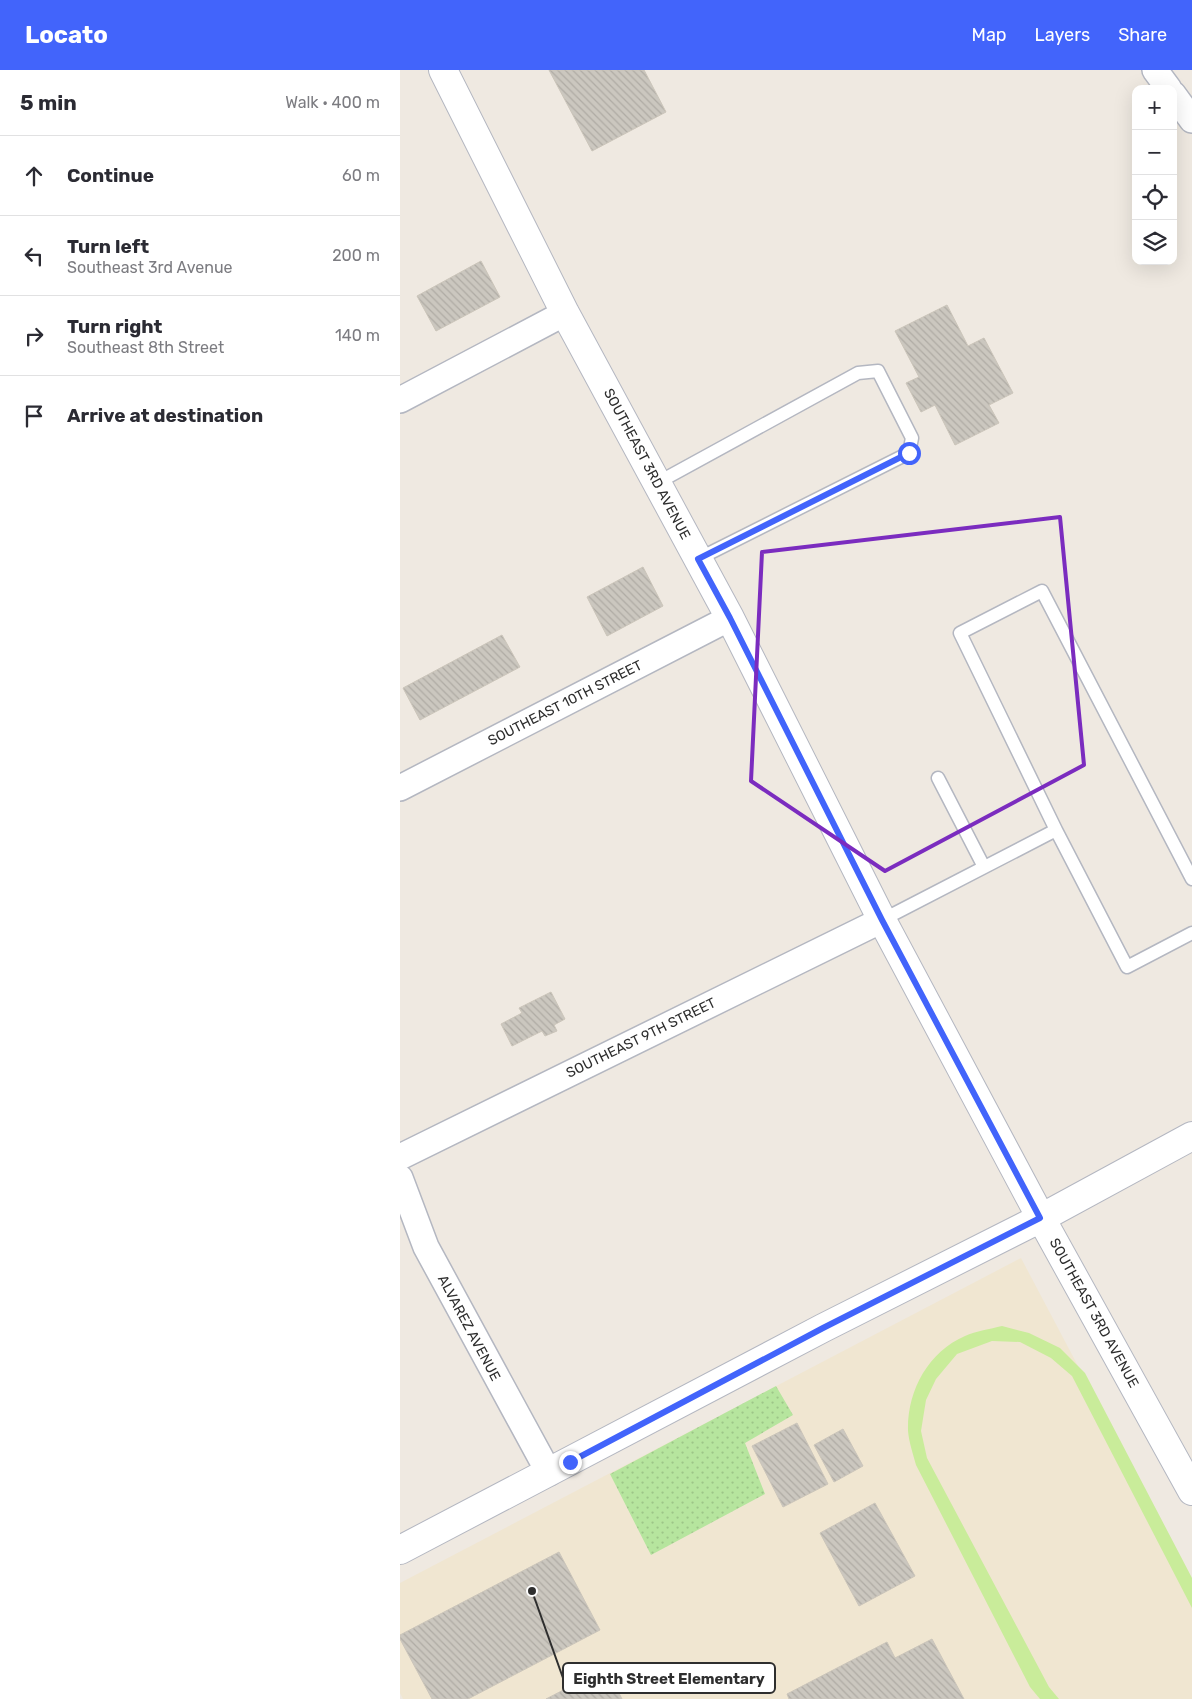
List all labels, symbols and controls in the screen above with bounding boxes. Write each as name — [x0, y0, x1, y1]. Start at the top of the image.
text: Locato — [25, 21, 108, 49]
text: Map — [972, 24, 1007, 46]
text: Layers — [1035, 24, 1090, 46]
text: Share — [1118, 24, 1167, 46]
map controls — [1132, 85, 1177, 265]
button: + — [1132, 85, 1177, 130]
text: 5 min — [20, 90, 77, 115]
text: Walk · 400 m — [285, 93, 380, 112]
button: − — [1132, 130, 1177, 175]
icon: ahead — [20, 162, 48, 190]
text: Continue — [67, 164, 154, 187]
text: 60 m — [342, 166, 380, 185]
button: locate — [1132, 175, 1177, 220]
button: layers — [1132, 220, 1177, 265]
text: Turn left — [67, 235, 149, 258]
icon: left — [20, 242, 48, 270]
text: 200 m — [332, 246, 380, 265]
text: Southeast 3rd Avenue — [67, 258, 232, 277]
text: Turn right — [67, 315, 162, 338]
icon: right — [20, 322, 48, 350]
text: 140 m — [335, 326, 380, 345]
text: Southeast 8th Street — [67, 338, 224, 357]
street label: SOUTHEAST 3RD AVENUE — [600, 386, 694, 542]
icon: arrive — [20, 402, 48, 430]
text: Arrive at destination — [67, 404, 263, 427]
route start — [898, 442, 921, 465]
street label: SOUTHEAST 10TH STREET — [485, 657, 645, 749]
street label: SOUTHEAST 9TH STREET — [563, 994, 719, 1082]
street label: SOUTHEAST 3RD AVENUE — [1046, 1235, 1142, 1391]
street label: ALVAREZ AVENUE — [434, 1272, 504, 1384]
route end — [559, 1451, 582, 1474]
callout: Eighth Street Elementary — [563, 1663, 775, 1693]
text: Eighth Street Elementary — [573, 1670, 765, 1688]

